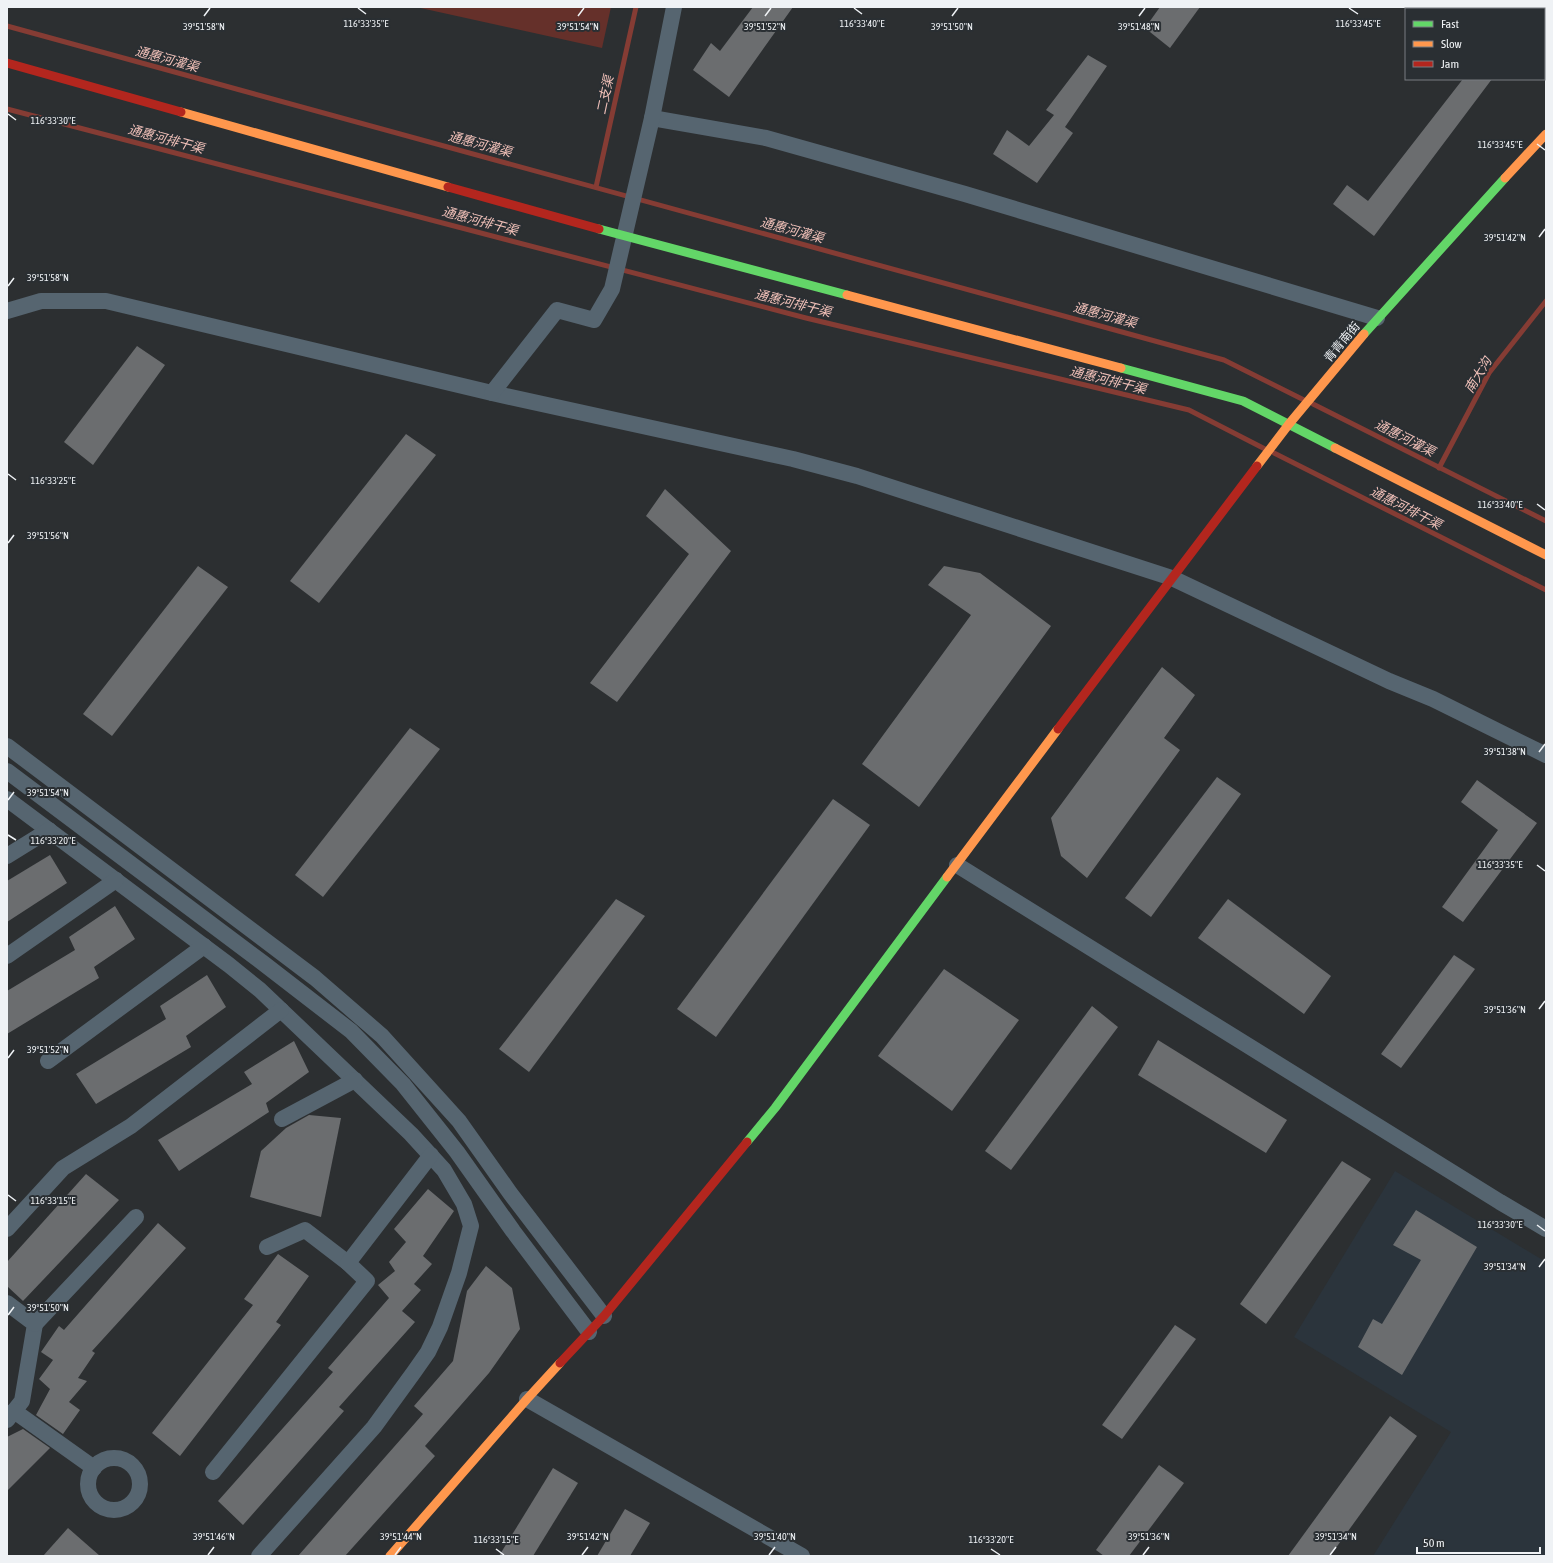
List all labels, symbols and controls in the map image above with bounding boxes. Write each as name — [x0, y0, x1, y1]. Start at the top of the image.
legend — [1405, 8, 1545, 80]
text: Fast — [1441, 17, 1459, 31]
text: 116°33'35"E — [344, 18, 389, 29]
text: 116°33'40"E — [840, 18, 885, 29]
text: 116°33'45"E — [1336, 18, 1381, 29]
text: 39°51'58"N — [183, 21, 225, 32]
text: 39°51'54"N — [557, 21, 599, 32]
text: 39°51'52"N — [744, 21, 786, 32]
text: 39°51'50"N — [931, 21, 973, 32]
text: 39°51'48"N — [1118, 21, 1160, 32]
text: Slow — [1441, 37, 1462, 51]
water label: 通惠河灌渠 — [134, 43, 202, 75]
text: Jam — [1441, 57, 1459, 71]
water label: 二支渠 — [594, 72, 617, 116]
text: 116°33'30"E — [31, 115, 76, 126]
water label: 通惠河排干渠 — [126, 122, 208, 157]
water label: 通惠河灌渠 — [447, 128, 515, 160]
text: 116°33'45"E — [1478, 139, 1523, 150]
water label: 通惠河排干渠 — [440, 204, 522, 239]
water label: 通惠河灌渠 — [759, 214, 827, 246]
text: 39°51'42"N — [1484, 232, 1526, 243]
text: 39°51'58"N — [27, 272, 69, 283]
water label: 通惠河排干渠 — [753, 286, 835, 320]
water label: 通惠河灌渠 — [1072, 299, 1140, 331]
street label: 青青南街 — [1321, 319, 1363, 365]
water label: 南大沟 — [1462, 353, 1495, 396]
water label: 通惠河排干渠 — [1068, 363, 1150, 397]
water label: 通惠河灌渠 — [1373, 417, 1439, 460]
text: 116°33'25"E — [31, 475, 76, 486]
water label: 通惠河排干渠 — [1368, 484, 1446, 533]
text: 116°33'40"E — [1478, 499, 1523, 510]
text: 39°51'56"N — [27, 530, 69, 541]
text: 39°51'38"N — [1484, 746, 1526, 757]
text: 39°51'54"N — [27, 787, 69, 798]
text: 116°33'20"E — [31, 835, 76, 846]
text: 116°33'35"E — [1478, 859, 1523, 870]
text: 39°51'36"N — [1484, 1004, 1526, 1015]
text: 39°51'52"N — [27, 1044, 69, 1055]
text: 116°33'15"E — [31, 1195, 76, 1206]
text: 116°33'30"E — [1478, 1219, 1523, 1230]
text: 39°51'34"N — [1484, 1261, 1526, 1272]
text: 39°51'50"N — [27, 1302, 69, 1313]
scale bar — [1417, 1529, 1540, 1555]
text: 39°51'46"N — [193, 1531, 235, 1542]
text: 39°51'44"N — [380, 1531, 422, 1542]
text: 39°51'42"N — [567, 1531, 609, 1542]
text: 39°51'40"N — [754, 1531, 796, 1542]
text: 39°51'36"N — [1128, 1531, 1170, 1542]
text: 39°51'34"N — [1315, 1531, 1357, 1542]
text: 116°33'15"E — [474, 1534, 519, 1545]
text: 116°33'20"E — [969, 1534, 1014, 1545]
text: 50 m — [1423, 1536, 1445, 1550]

